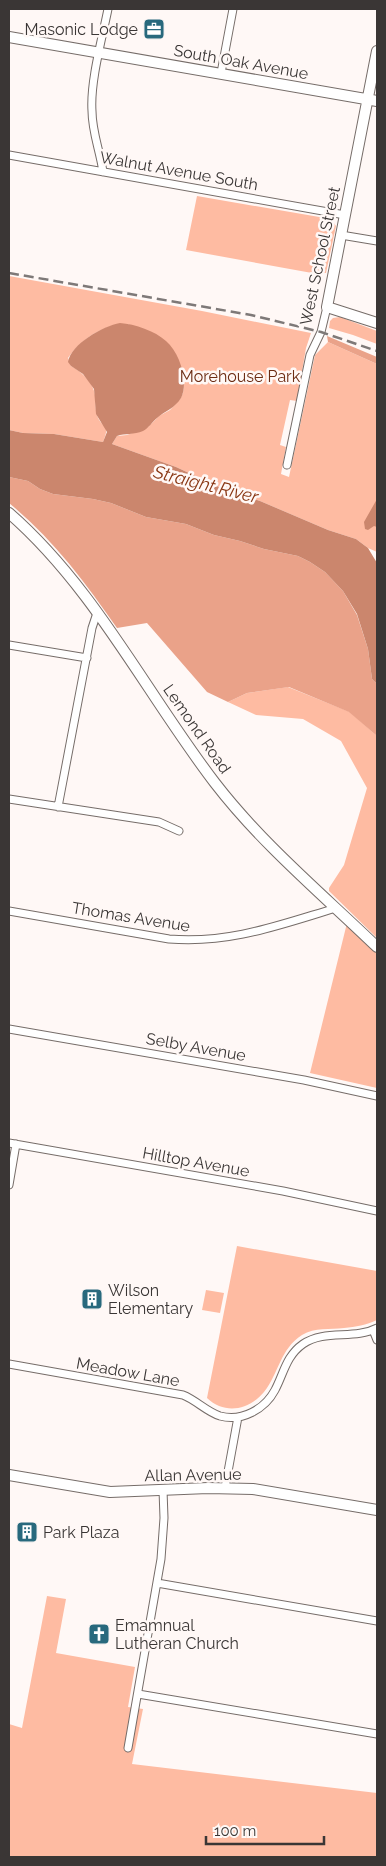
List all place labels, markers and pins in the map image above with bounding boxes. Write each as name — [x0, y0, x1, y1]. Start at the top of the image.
office icon: Masonic Lodge — [142, 17, 166, 41]
place label: Masonic Lodge — [24, 20, 138, 39]
place label: Wilson Elementary — [108, 1281, 194, 1318]
building icon: Wilson Elementary — [80, 1287, 104, 1311]
building icon: Park Plaza — [15, 1520, 39, 1544]
place label: Park Plaza — [43, 1523, 119, 1542]
place label: Emamnual Lutheran Church — [115, 1616, 239, 1653]
church icon: Emamnual Lutheran Church — [87, 1622, 111, 1646]

